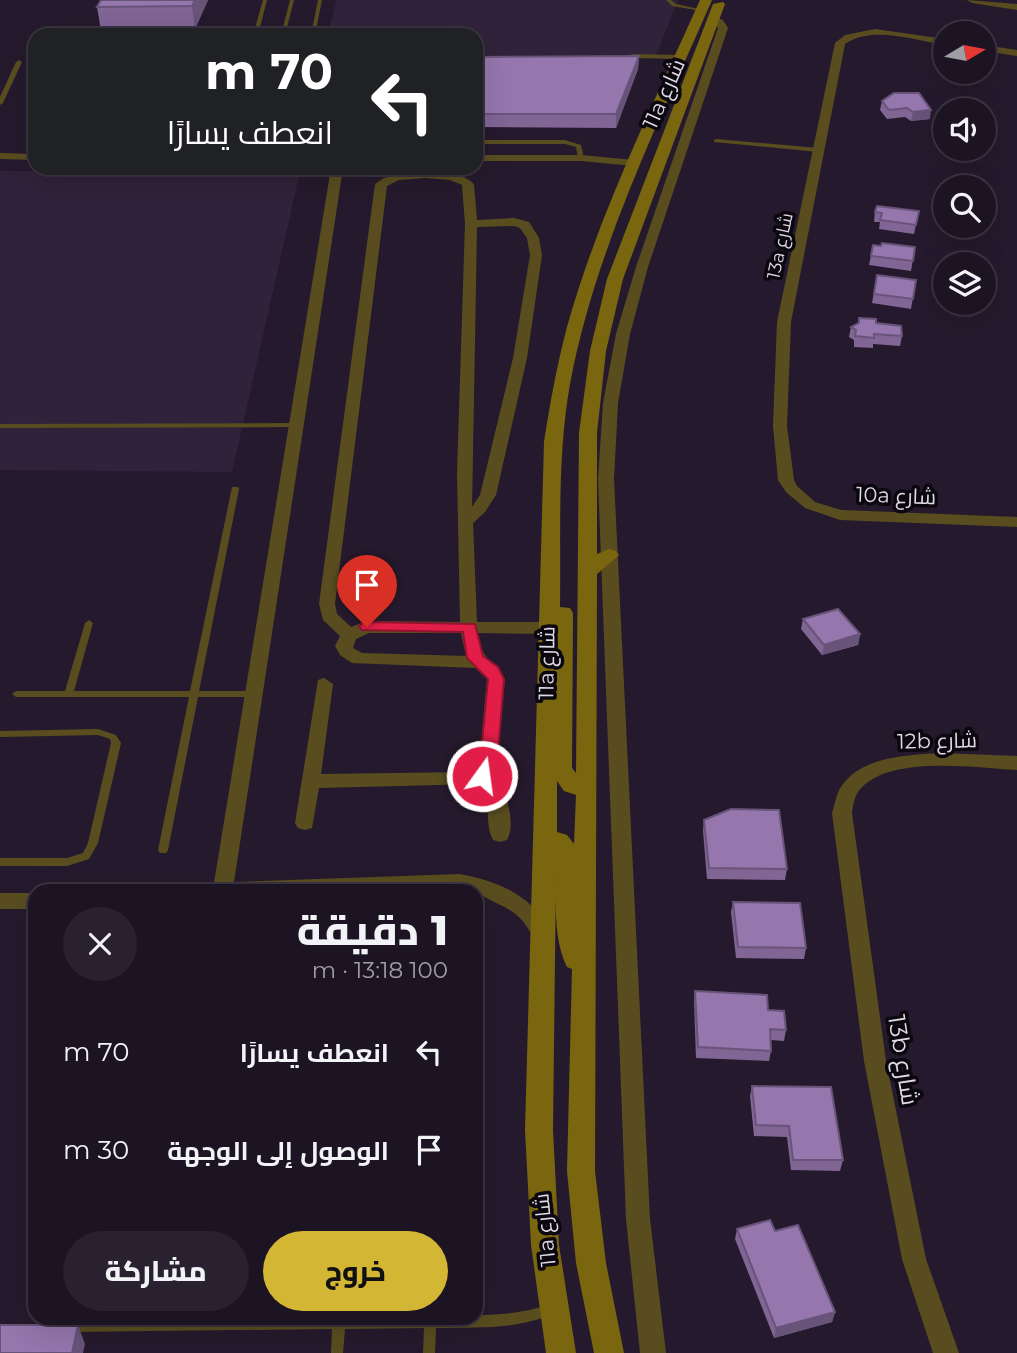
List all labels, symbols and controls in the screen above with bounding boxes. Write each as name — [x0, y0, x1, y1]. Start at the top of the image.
north arrow — [933, 21, 996, 84]
map controls — [933, 21, 996, 315]
text: 70 m — [205, 42, 333, 101]
street label: 11a شارع — [637, 55, 692, 133]
icon: left — [357, 56, 448, 147]
button: sound — [933, 98, 996, 161]
text: انعطف يسارًا — [167, 113, 333, 152]
button: search — [933, 175, 996, 238]
street label: 13a شارع — [762, 211, 799, 281]
button: layers — [933, 252, 996, 315]
street label: 10a شارع — [856, 482, 936, 511]
pin — [337, 555, 397, 627]
icon: arrive — [348, 566, 386, 604]
street label: 11a شارع — [533, 626, 562, 700]
street label: 12b شارع — [897, 727, 977, 756]
position arrow — [445, 739, 519, 813]
text: 1 دقيقة — [297, 904, 448, 956]
button: close — [63, 907, 137, 981]
text: 100 m · 13:18 — [312, 956, 448, 984]
street label: 13b شارع — [880, 1013, 925, 1108]
icon: left — [410, 1033, 448, 1071]
text: 70 m — [63, 1036, 129, 1068]
text: انعطف يسارًا — [240, 1037, 389, 1069]
icon: arrive — [410, 1131, 448, 1169]
text: 30 m — [63, 1134, 129, 1166]
text: الوصول إلى الوجهة — [167, 1135, 389, 1167]
street label: 11a شارع — [528, 1192, 563, 1268]
button: مشاركة — [63, 1231, 249, 1311]
button: خروج — [263, 1231, 448, 1311]

